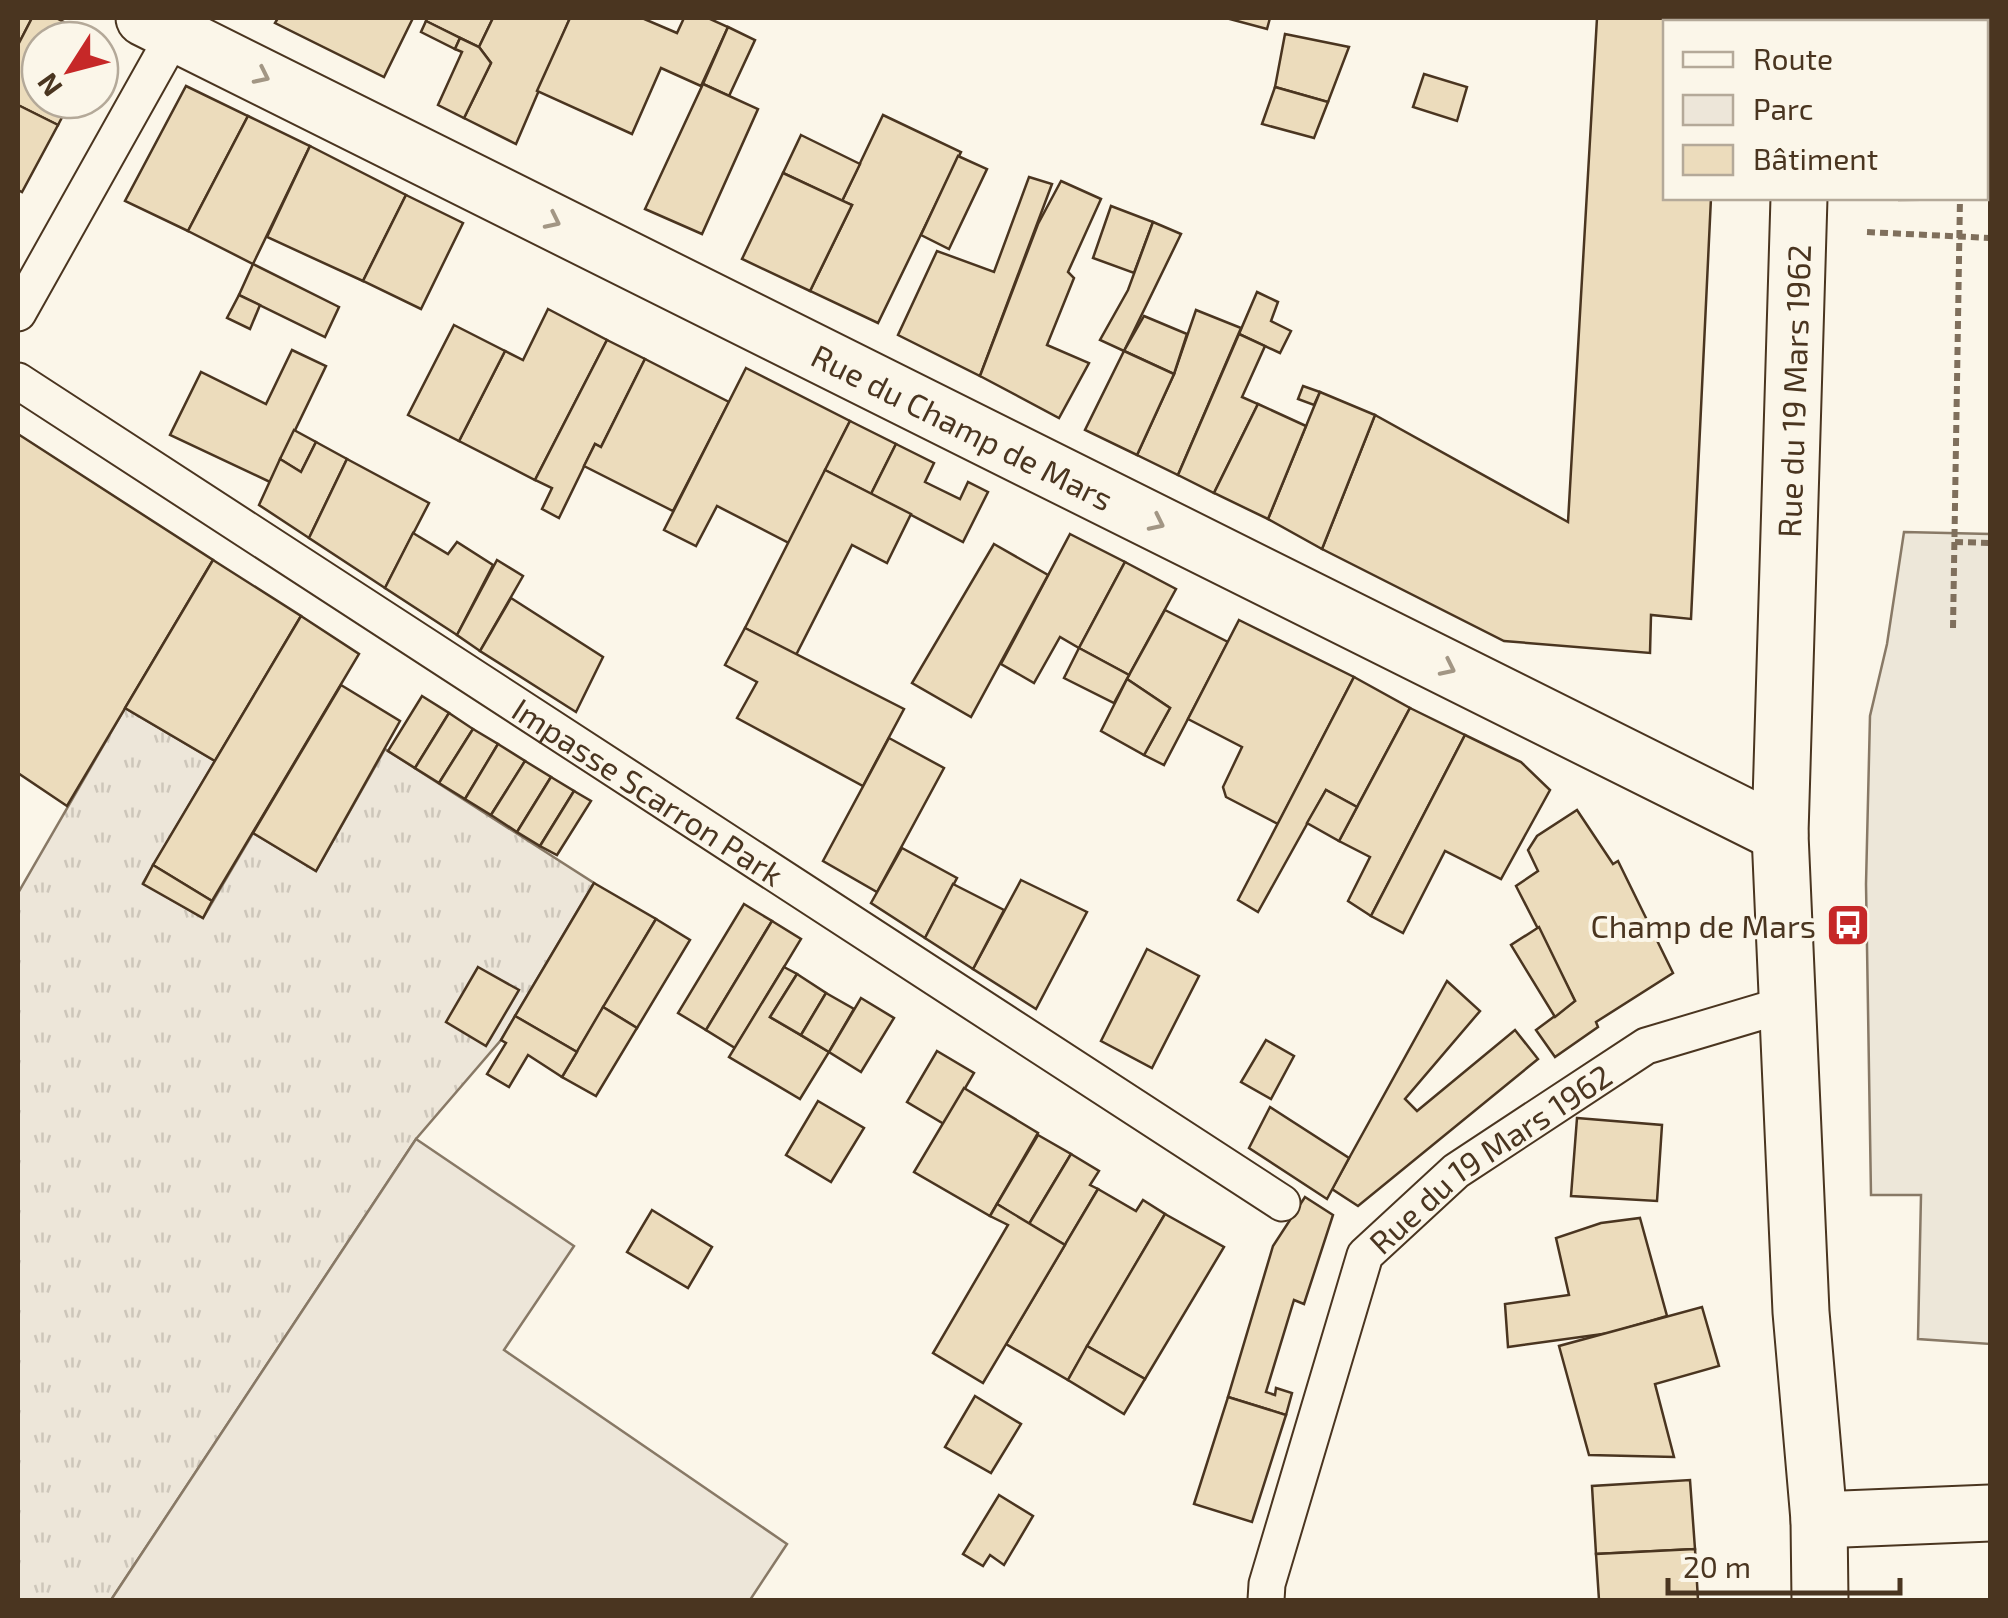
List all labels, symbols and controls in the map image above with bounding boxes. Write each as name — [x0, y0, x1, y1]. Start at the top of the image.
north arrow — [20, 20, 120, 120]
legend — [1663, 20, 1988, 200]
text: Route — [1753, 40, 1833, 76]
one-way arrow — [252, 64, 270, 84]
text: N — [29, 67, 69, 103]
text: Parc — [1753, 90, 1813, 126]
text: Bâtiment — [1753, 140, 1878, 176]
one-way arrow — [543, 209, 561, 229]
street label: Rue du 19 Mars 1962 — [1769, 244, 1817, 538]
street label: Rue du Champ de Mars — [806, 335, 1120, 517]
one-way arrow — [1147, 510, 1165, 530]
one-way arrow — [1438, 655, 1456, 675]
street label: Impasse Scarron Park — [506, 689, 791, 893]
bus stop icon: Champ de Mars — [1825, 902, 1871, 948]
place label: Champ de Mars — [1590, 906, 1816, 944]
street label: Rue du 19 Mars 1962 — [1361, 1055, 1618, 1261]
scale bar — [1668, 1533, 1900, 1595]
text: 20 m — [1683, 1548, 1751, 1584]

